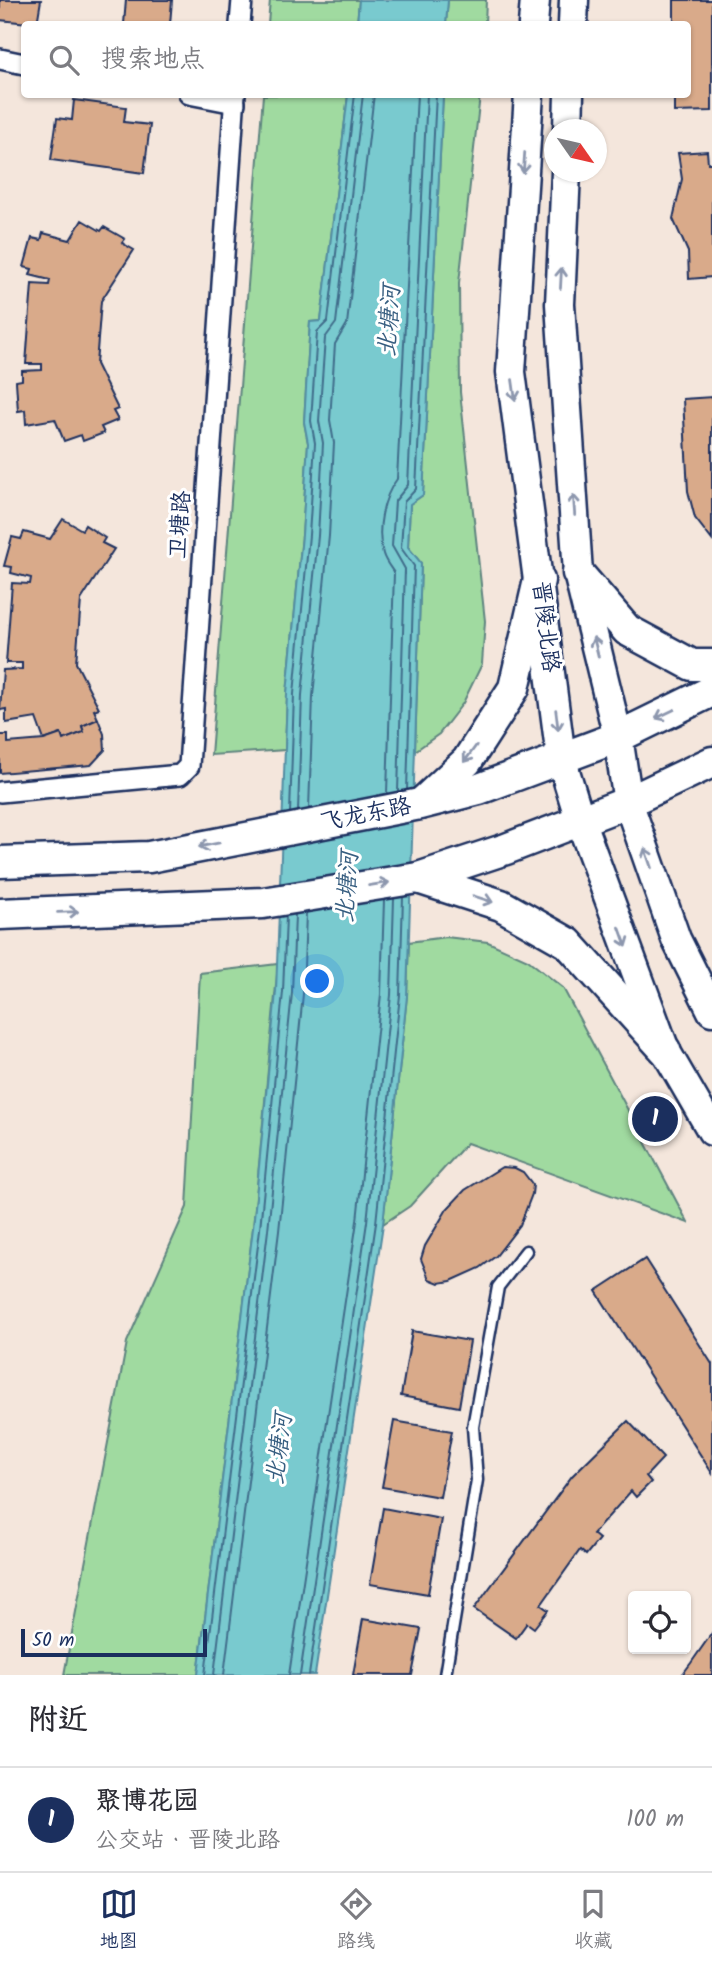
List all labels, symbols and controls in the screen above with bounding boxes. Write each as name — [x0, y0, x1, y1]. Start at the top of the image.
search box — [21, 21, 691, 98]
text: 搜索地点 — [101, 39, 205, 81]
icon: search — [45, 41, 83, 79]
north arrow — [544, 119, 607, 182]
one-way arrow — [518, 151, 531, 174]
one-way arrow — [555, 267, 568, 290]
water label: 北塘河 — [368, 280, 412, 358]
one-way arrow — [507, 378, 520, 400]
street label: 卫塘路 — [161, 489, 201, 561]
one-way arrow — [567, 495, 580, 517]
street label: 晋陵北路 — [522, 579, 568, 675]
one-way arrow — [589, 636, 602, 659]
one-way arrow — [550, 708, 563, 731]
one-way arrow — [655, 708, 676, 722]
one-way arrow — [463, 744, 477, 763]
street label: 飞龙东路 — [317, 789, 415, 841]
one-way arrow — [198, 839, 221, 853]
water label: 北塘河 — [326, 846, 370, 924]
one-way arrow — [641, 847, 653, 869]
one-way arrow — [367, 877, 390, 890]
one-way arrow — [472, 894, 494, 907]
one-way arrow — [56, 906, 79, 919]
one-way arrow — [618, 925, 630, 947]
your location — [300, 964, 334, 998]
pin: 1 — [632, 1093, 678, 1145]
water label: 北塘河 — [256, 1407, 304, 1487]
map controls — [628, 1591, 691, 1654]
button: locate — [628, 1591, 691, 1654]
scale bar — [21, 1626, 206, 1658]
text: 50 m — [32, 1626, 74, 1656]
text: 附近 — [28, 1697, 88, 1745]
text: 聚博花园 — [95, 1781, 199, 1823]
text: 1 — [48, 1802, 54, 1838]
text: 100 m — [626, 1802, 684, 1838]
text: 公交站 · 晋陵北路 — [95, 1823, 280, 1859]
tab: 地图 — [100, 1885, 138, 1957]
tab: 路线 — [337, 1885, 375, 1957]
tab: 收藏 — [574, 1885, 612, 1957]

